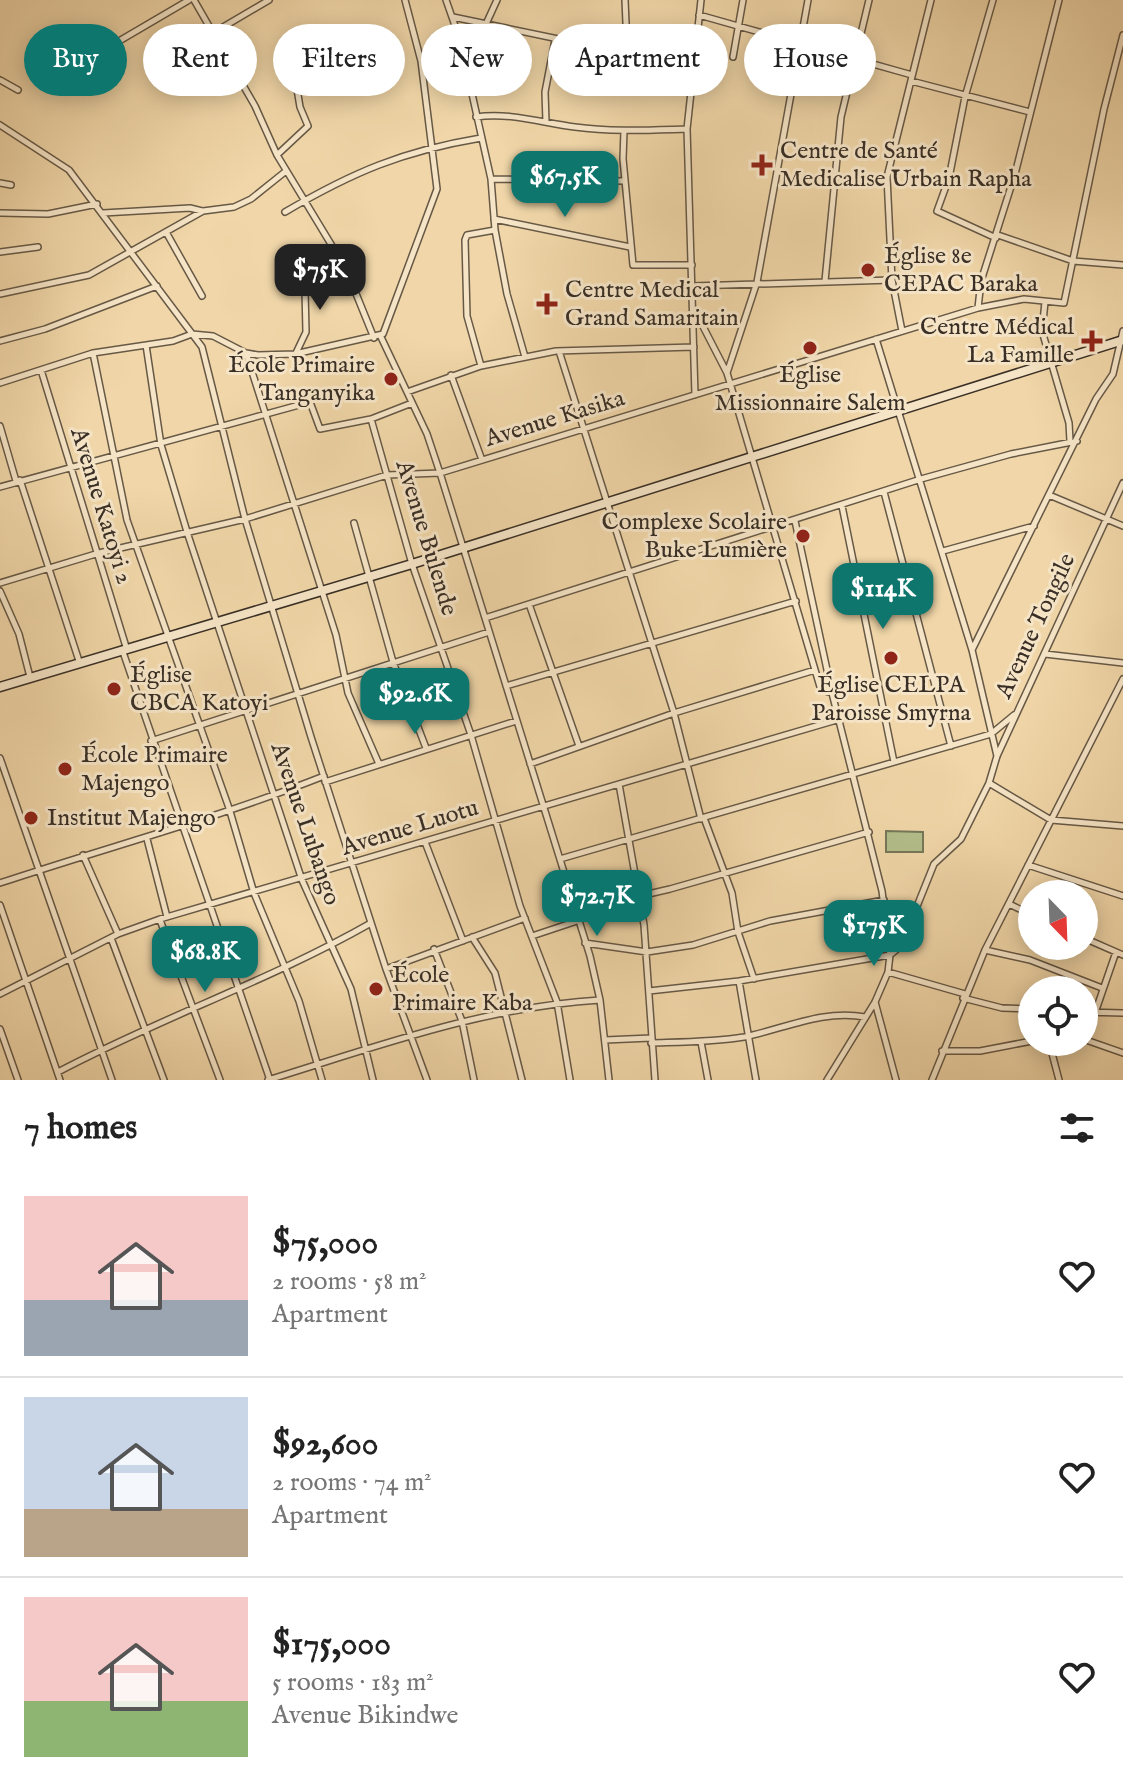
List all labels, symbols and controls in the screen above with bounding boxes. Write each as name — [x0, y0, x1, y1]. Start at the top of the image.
chip: Buy — [24, 24, 127, 96]
chip: Rent — [143, 24, 257, 96]
chip: Filters — [273, 24, 405, 96]
chip: New — [421, 24, 532, 96]
chip: Apartment — [548, 24, 728, 96]
chip: House — [744, 24, 876, 96]
place label: Centre de Santé Medicalise Urbain Rapha — [780, 136, 1032, 195]
pin: $67.5K — [500, 151, 630, 219]
marker: Centre de Santé Medicalise Urbain Rapha — [751, 154, 773, 176]
text: $67.5K — [529, 160, 601, 193]
place label: Église 8e CEPAC Baraka — [884, 241, 1039, 300]
pin: $75K — [273, 244, 367, 312]
text: $75K — [293, 253, 347, 286]
marker: Église 8e CEPAC Baraka — [859, 261, 877, 279]
place label: Centre Medical Grand Samaritain — [565, 275, 739, 334]
marker: Centre Medical Grand Samaritain — [536, 293, 558, 315]
place label: Centre Médical La Famille — [920, 312, 1074, 371]
marker: Centre Médical La Famille — [1081, 330, 1103, 352]
marker: Église Missionnaire Salem — [801, 339, 819, 357]
place label: École Primaire Tanganyika — [228, 350, 376, 409]
place label: Église Missionnaire Salem — [714, 360, 906, 419]
marker: École Primaire Tanganyika — [382, 370, 400, 388]
street label: Avenue Kasika — [480, 383, 629, 455]
street label: Avenue Katoyi 2 — [62, 423, 139, 588]
street label: Avenue Bulende — [387, 456, 464, 619]
place label: Complexe Scolaire Buke Lumière — [602, 507, 787, 566]
marker: Complexe Scolaire Buke Lumière — [794, 527, 812, 545]
street label: Avenue Tongile — [988, 549, 1083, 704]
pin: $114K — [827, 563, 939, 631]
text: $114K — [850, 572, 916, 605]
marker: Église CELPA Paroisse Smyrna — [882, 649, 900, 667]
place label: Église CBCA Katoyi — [130, 660, 268, 719]
pin: $92.6K — [350, 668, 480, 736]
place label: Église CELPA Paroisse Smyrna — [811, 670, 971, 729]
text: $92.6K — [378, 677, 452, 710]
marker: Église CBCA Katoyi — [105, 680, 123, 698]
street label: Avenue Lubango — [262, 738, 347, 909]
place label: École Primaire Majengo — [81, 740, 228, 799]
marker: École Primaire Majengo — [56, 760, 74, 778]
street label: Avenue Luotu — [337, 792, 482, 864]
place label: Institut Majengo — [47, 803, 216, 834]
marker: Institut Majengo — [22, 809, 40, 827]
pin: $72.7K — [532, 870, 662, 938]
text: $72.7K — [560, 879, 634, 912]
north arrow — [1018, 880, 1098, 960]
map controls — [1018, 880, 1098, 1056]
pin: $175K — [818, 900, 930, 968]
text: $175K — [842, 909, 906, 942]
pin: $68.8K — [140, 926, 270, 994]
text: $68.8K — [170, 935, 240, 968]
place label: École Primaire Kaba — [392, 960, 533, 1019]
button: locate — [1018, 976, 1098, 1056]
marker: École Primaire Kaba — [367, 980, 385, 998]
icon: filters — [1055, 1106, 1099, 1150]
text: 7 homes — [24, 1107, 137, 1150]
text: $75,000 — [272, 1222, 378, 1265]
icon: home — [88, 1228, 184, 1324]
icon: heart — [1055, 1254, 1099, 1298]
text: 2 rooms · 58 m² — [272, 1265, 426, 1298]
text: Apartment — [272, 1298, 388, 1331]
text: $92,600 — [272, 1423, 378, 1466]
icon: home — [88, 1429, 184, 1525]
icon: heart — [1055, 1455, 1099, 1499]
text: 2 rooms · 74 m² — [272, 1466, 432, 1499]
text: Apartment — [272, 1499, 388, 1532]
text: $175,000 — [272, 1623, 391, 1666]
icon: home — [88, 1629, 184, 1725]
icon: heart — [1055, 1655, 1099, 1699]
text: 5 rooms · 183 m² — [272, 1666, 434, 1699]
text: Avenue Bikindwe — [272, 1699, 459, 1732]

